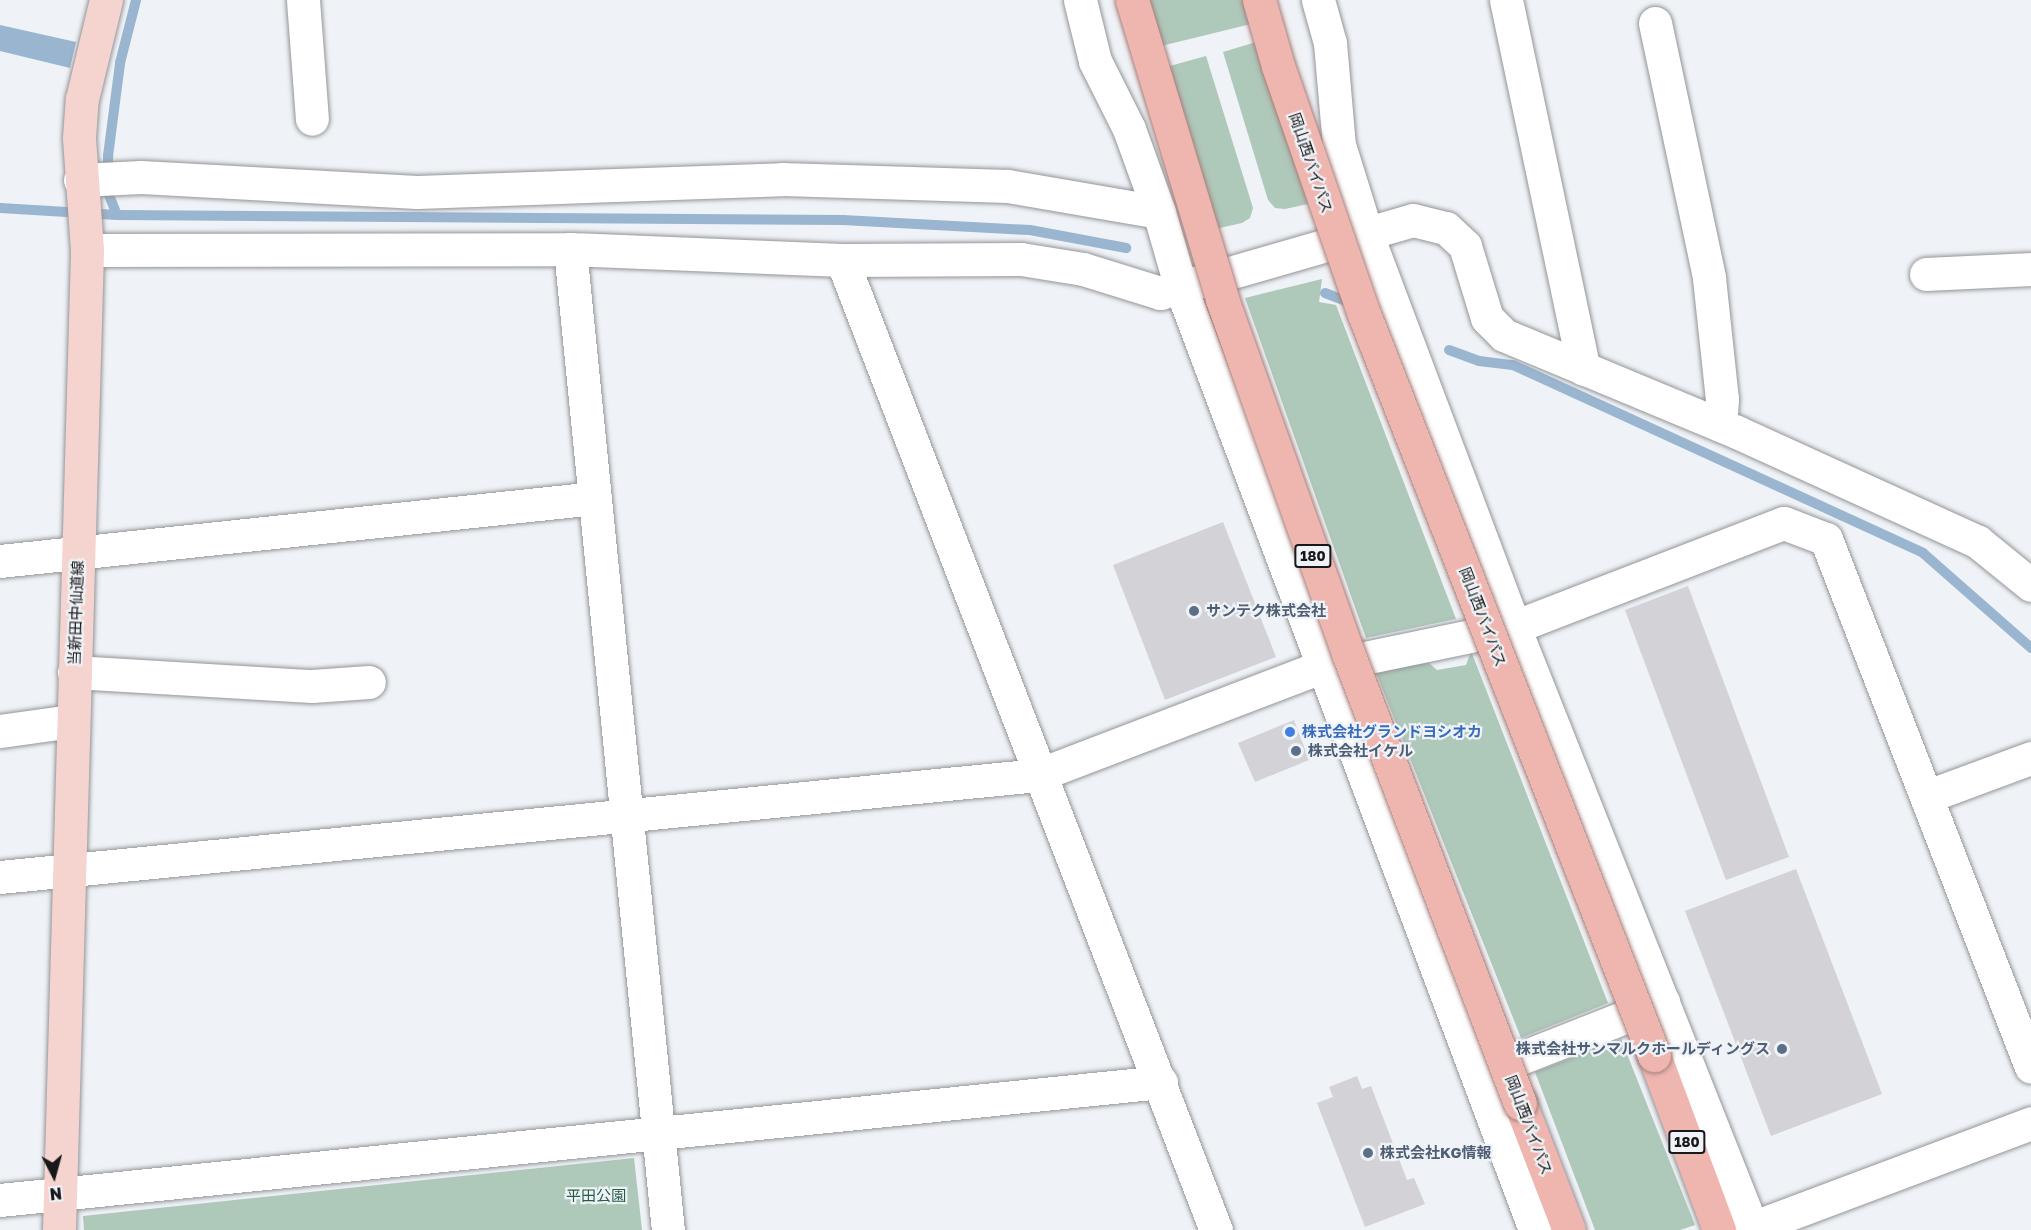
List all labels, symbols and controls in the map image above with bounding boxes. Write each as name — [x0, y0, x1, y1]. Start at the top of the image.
street label: 岡山西バイパス — [1285, 110, 1337, 216]
road number: 180 — [1294, 545, 1332, 567]
street label: 当新田中仙道線 — [65, 560, 87, 666]
street label: 岡山西バイパス — [1456, 565, 1510, 669]
place label: サンテク株式会社 — [1206, 602, 1326, 620]
marker: サンテク株式会社 — [1187, 604, 1201, 618]
place label: 株式会社グランドヨシオカ — [1302, 723, 1482, 741]
marker: 株式会社グランドヨシオカ — [1283, 725, 1297, 739]
place label: 株式会社イケル — [1308, 742, 1413, 760]
marker: 株式会社イケル — [1289, 744, 1303, 758]
place label: 株式会社サンマルクホールディングス — [1515, 1040, 1770, 1058]
marker: 株式会社サンマルクホールディングス — [1775, 1042, 1789, 1056]
street label: 岡山西バイパス — [1502, 1073, 1556, 1177]
road number: 180 — [1668, 1131, 1706, 1153]
place label: 株式会社KG情報 — [1380, 1144, 1492, 1162]
north arrow — [24, 1146, 84, 1206]
marker: 株式会社KG情報 — [1361, 1146, 1375, 1160]
text: N — [49, 1183, 63, 1204]
park label: 平田公園 — [566, 1187, 626, 1205]

